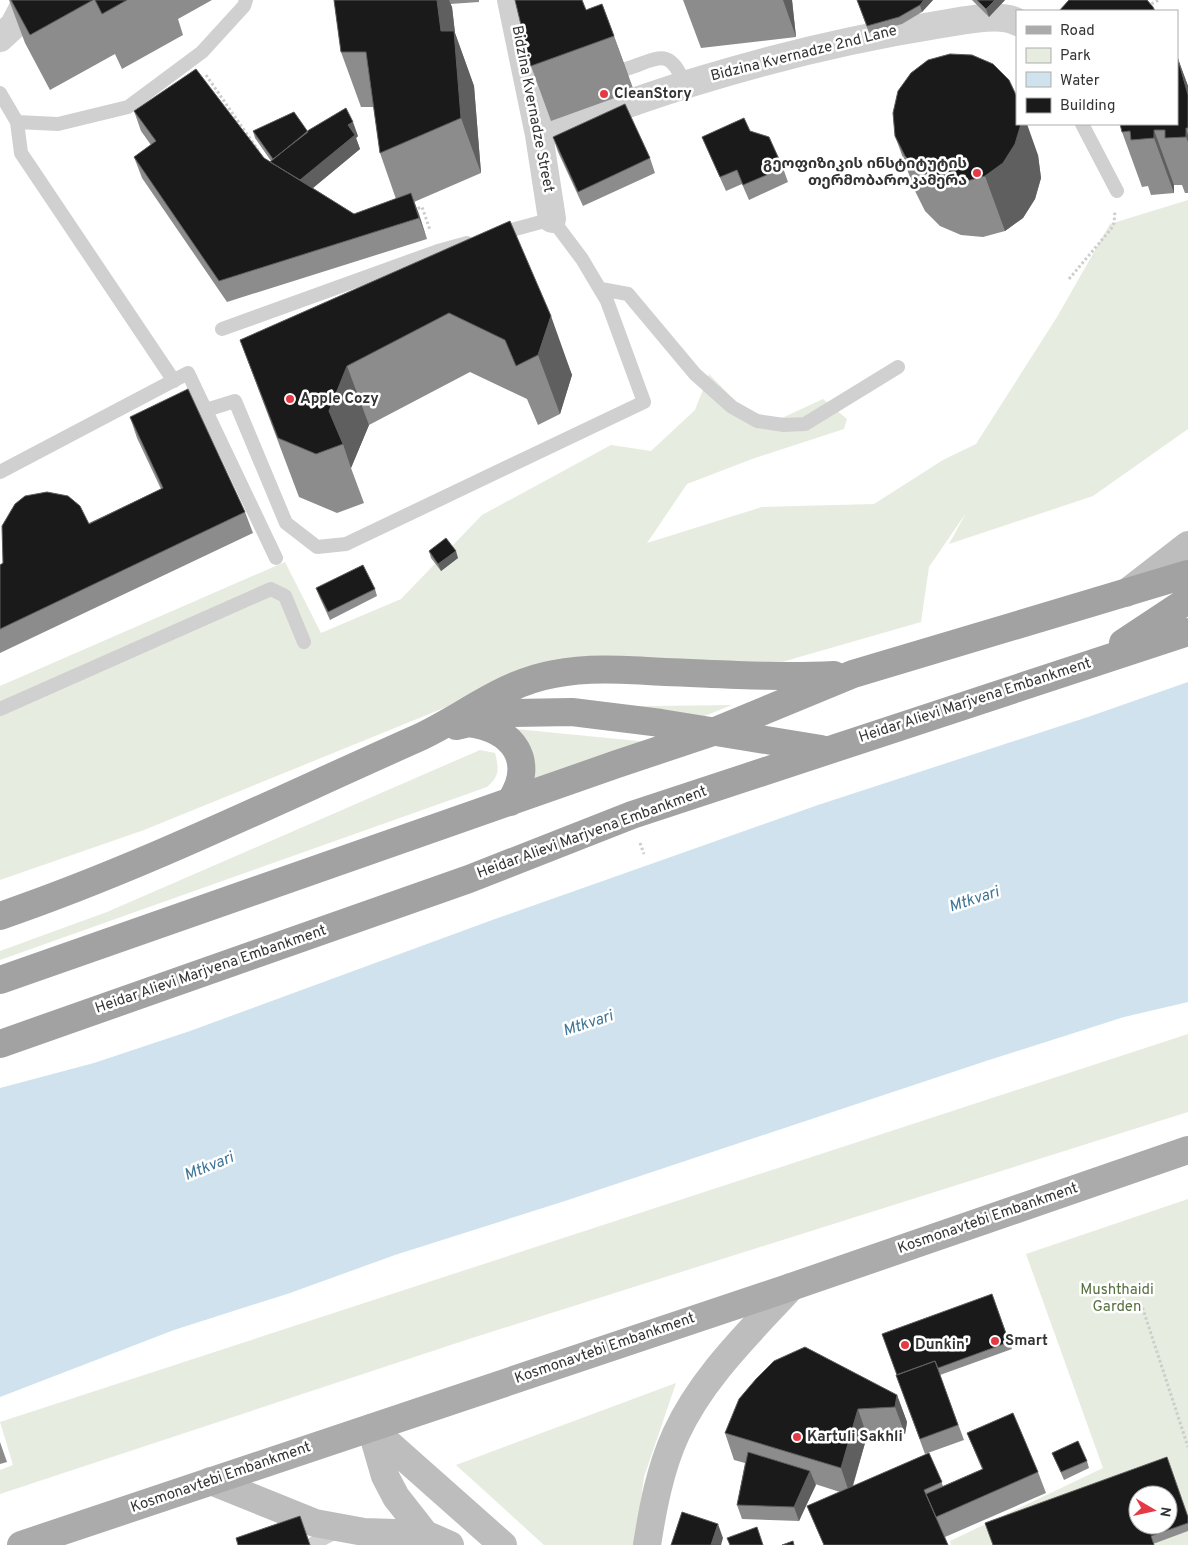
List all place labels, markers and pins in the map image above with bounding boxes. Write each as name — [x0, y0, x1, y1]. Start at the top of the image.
place label: CleanStory — [614, 85, 692, 104]
marker: CleanStory — [598, 88, 610, 100]
place label: გეოფიზიკის ინსტიტუტის თერმობაროკამერა — [763, 155, 967, 191]
marker: გეოფიზიკის ინსტიტუტის თერმობაროკამერა — [971, 167, 983, 179]
place label: Apple Cozy — [300, 390, 379, 409]
marker: Apple Cozy — [284, 393, 296, 405]
place label: Smart — [1005, 1332, 1048, 1351]
marker: Smart — [989, 1335, 1001, 1347]
place label: Dunkin' — [915, 1336, 969, 1355]
marker: Dunkin' — [899, 1339, 911, 1351]
place label: Kartuli Sakhli — [807, 1428, 903, 1447]
marker: Kartuli Sakhli — [791, 1431, 803, 1443]

